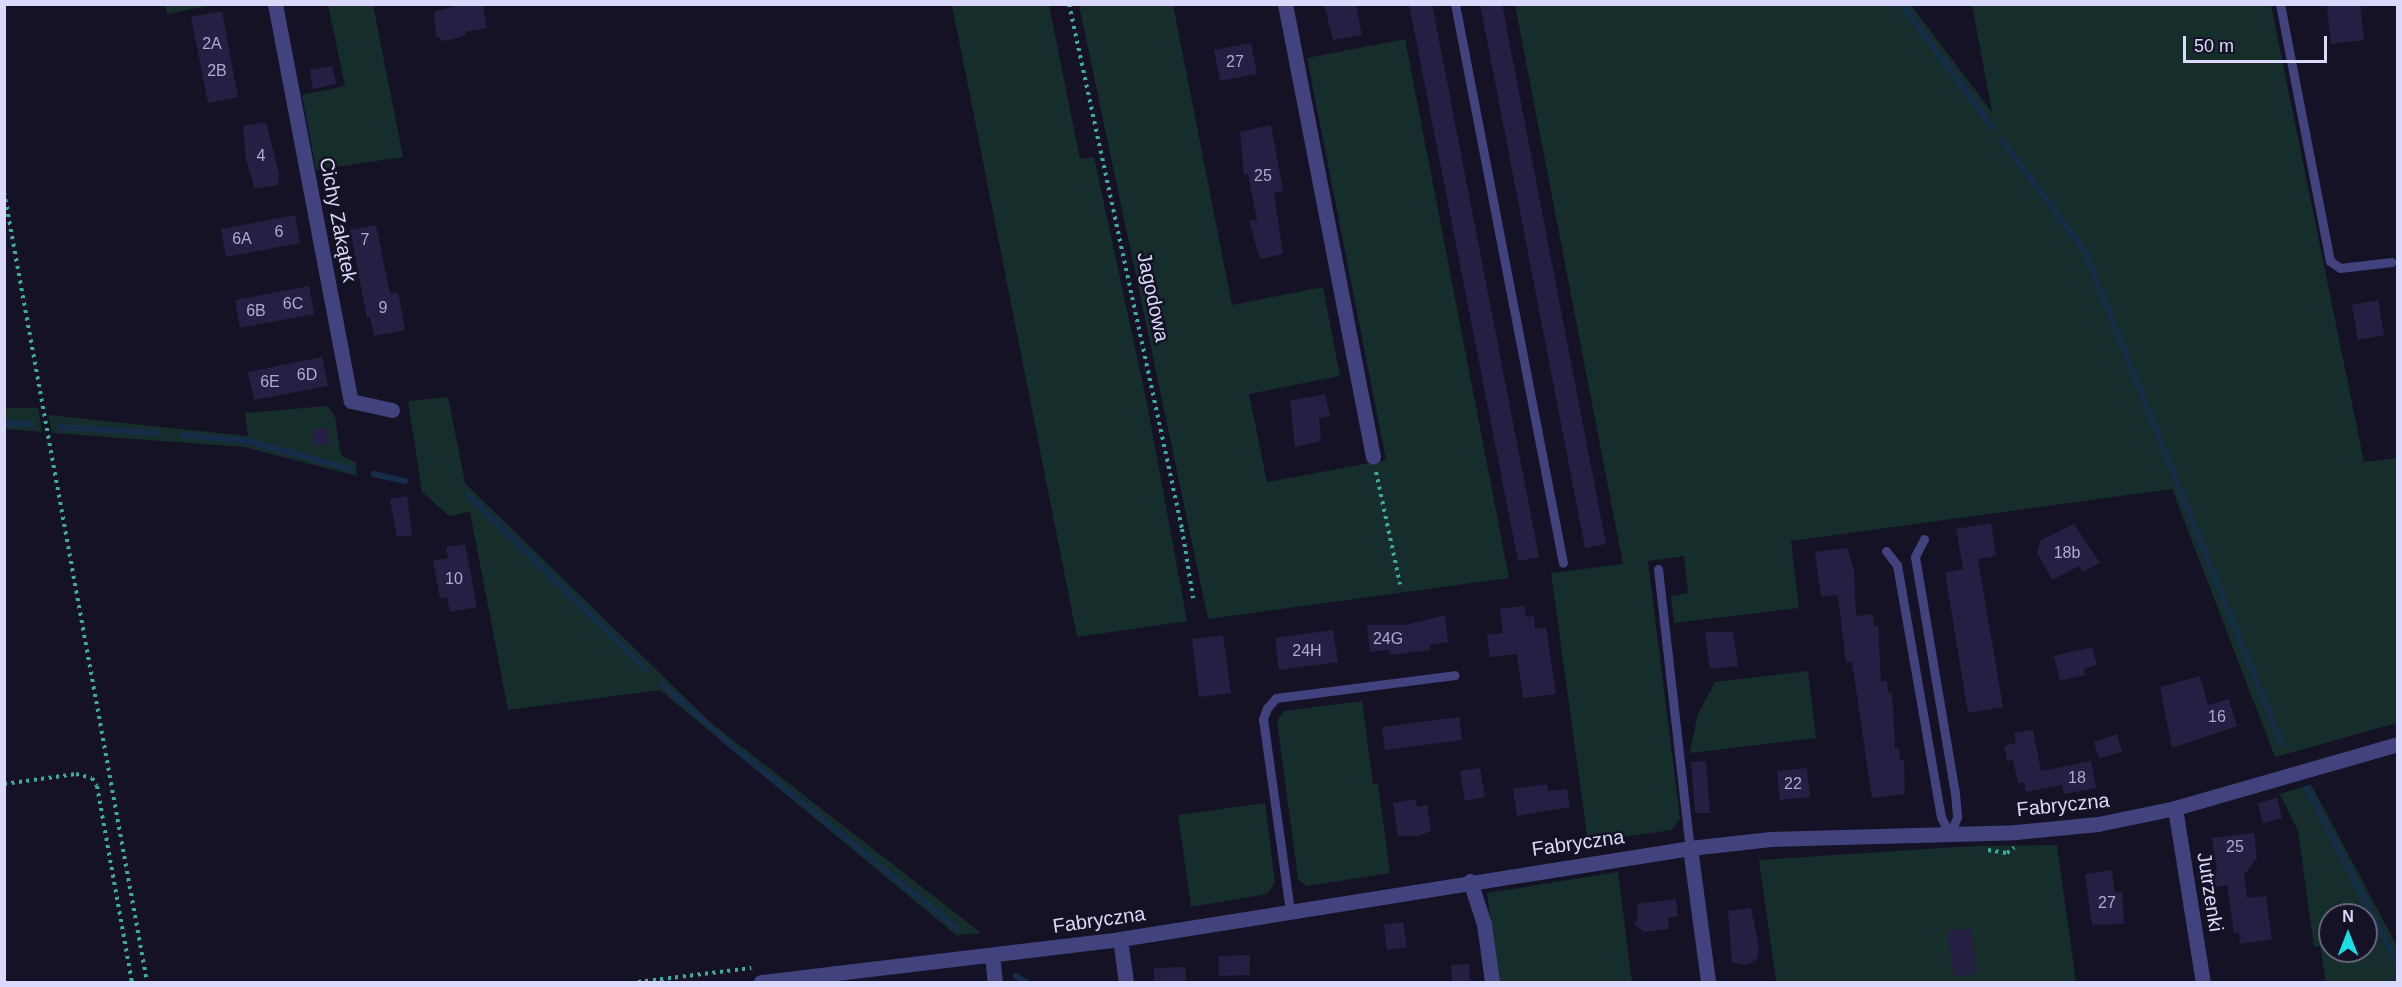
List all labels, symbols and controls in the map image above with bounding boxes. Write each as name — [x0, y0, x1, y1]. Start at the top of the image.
scale bar — [2186, 24, 2330, 62]
house number: 2A — [202, 34, 222, 54]
text: 50 m — [2194, 36, 2234, 56]
house number: 27 — [1226, 52, 1244, 72]
house number: 2B — [207, 61, 227, 81]
house number: 4 — [257, 146, 265, 166]
street label: Cichy Zakątek — [314, 156, 362, 284]
house number: 25 — [1254, 166, 1272, 186]
house number: 6 — [275, 222, 283, 242]
house number: 6A — [232, 229, 252, 249]
house number: 7 — [361, 230, 369, 250]
street label: Jagodowa — [1132, 250, 1174, 344]
house number: 6C — [283, 294, 303, 314]
house number: 9 — [379, 298, 387, 318]
house number: 6B — [246, 301, 266, 321]
house number: 6D — [297, 365, 317, 385]
house number: 6E — [260, 372, 280, 392]
house number: 18b — [2054, 543, 2080, 563]
house number: 10 — [445, 569, 463, 589]
house number: 24G — [1373, 629, 1403, 649]
house number: 24H — [1292, 641, 1322, 661]
house number: 16 — [2208, 707, 2226, 727]
house number: 18 — [2068, 768, 2086, 788]
house number: 22 — [1784, 774, 1802, 794]
street label: Fabryczna — [2015, 788, 2111, 822]
street label: Fabryczna — [1530, 825, 1626, 861]
house number: 25 — [2226, 837, 2244, 857]
street label: Jutrzenki — [2192, 851, 2228, 933]
house number: 27 — [2098, 893, 2116, 913]
street label: Fabryczna — [1051, 902, 1147, 938]
north arrow — [2318, 903, 2378, 963]
text: N — [2342, 908, 2354, 925]

